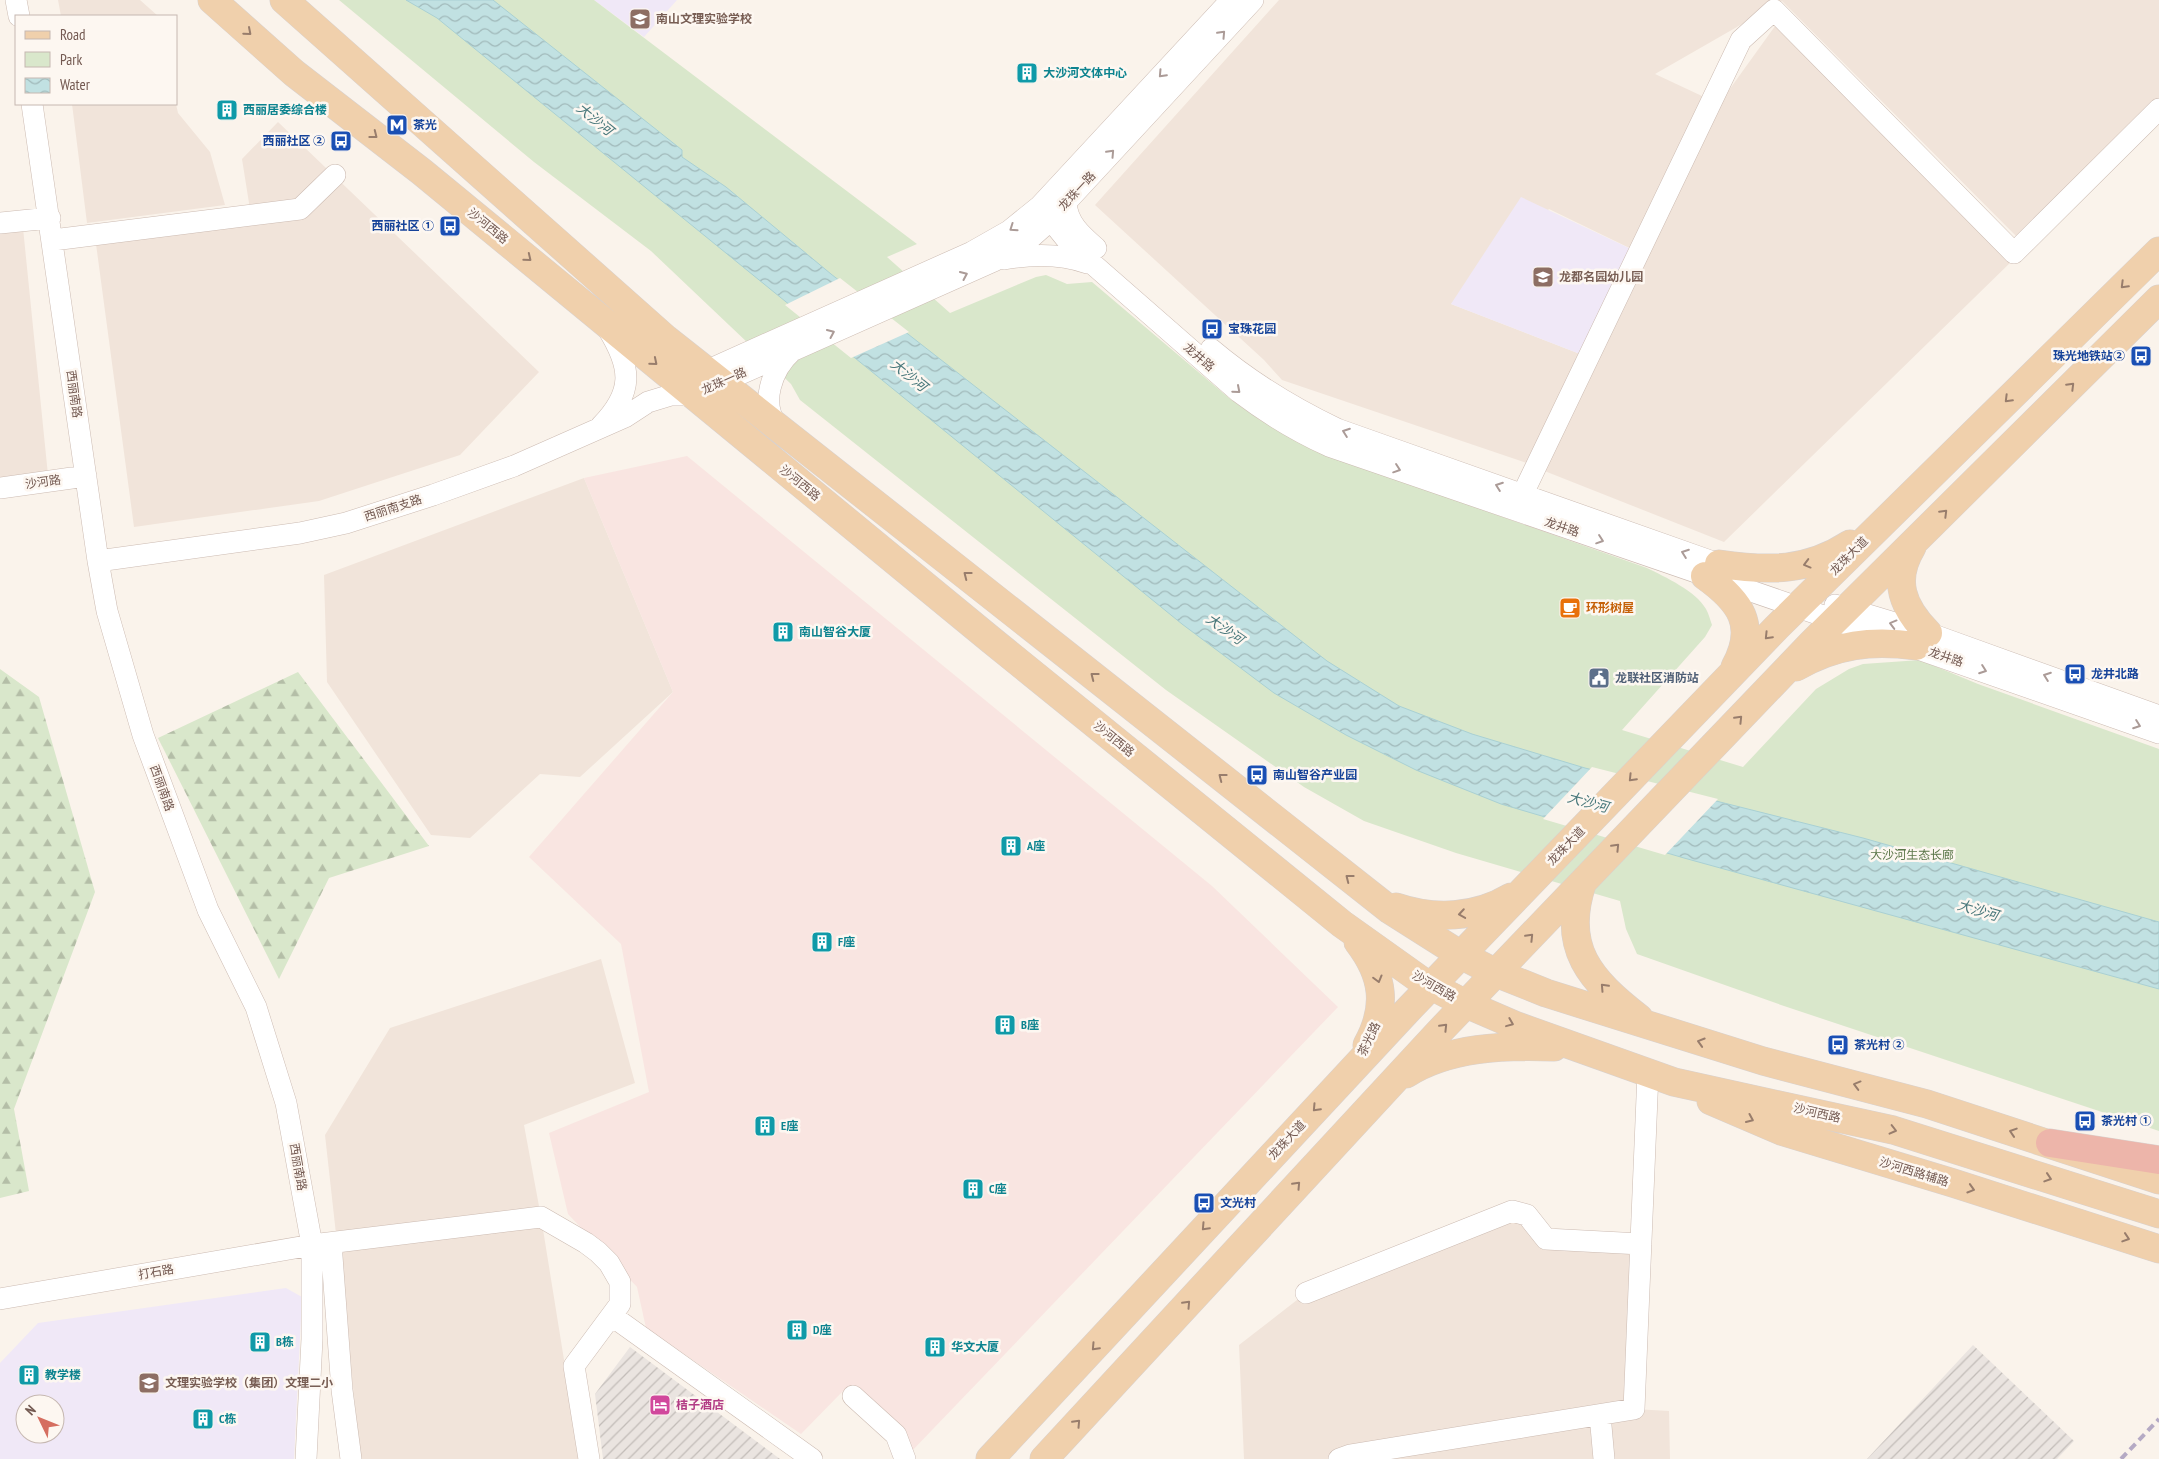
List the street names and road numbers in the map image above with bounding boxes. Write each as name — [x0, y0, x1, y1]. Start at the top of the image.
street label: 龙珠一路 — [1055, 168, 1098, 213]
street label: 沙河西路 — [465, 205, 512, 247]
street label: 龙井路 — [1181, 339, 1218, 374]
street label: 龙珠一路 — [699, 364, 749, 397]
street label: 西丽南路 — [64, 369, 85, 419]
street label: 沙河西路 — [777, 462, 824, 504]
street label: 沙河路 — [24, 472, 62, 491]
street label: 西丽南支路 — [362, 491, 424, 524]
street label: 龙井路 — [1543, 514, 1582, 539]
street label: 龙珠大道 — [1826, 533, 1871, 578]
street label: 龙井路 — [1927, 644, 1966, 669]
street label: 沙河西路 — [1091, 718, 1138, 760]
street label: 西丽南路 — [147, 763, 178, 813]
street label: 龙珠大道 — [1544, 823, 1588, 868]
street label: 沙河西路 — [1410, 967, 1459, 1004]
street label: 茶光路 — [1354, 1019, 1383, 1058]
street label: 沙河西路 — [1792, 1100, 1842, 1125]
street label: 龙珠大道 — [1265, 1117, 1308, 1162]
street label: 西丽南路 — [287, 1142, 310, 1192]
street label: 沙河西路辅路 — [1878, 1154, 1951, 1189]
street label: 打石路 — [137, 1261, 175, 1282]

